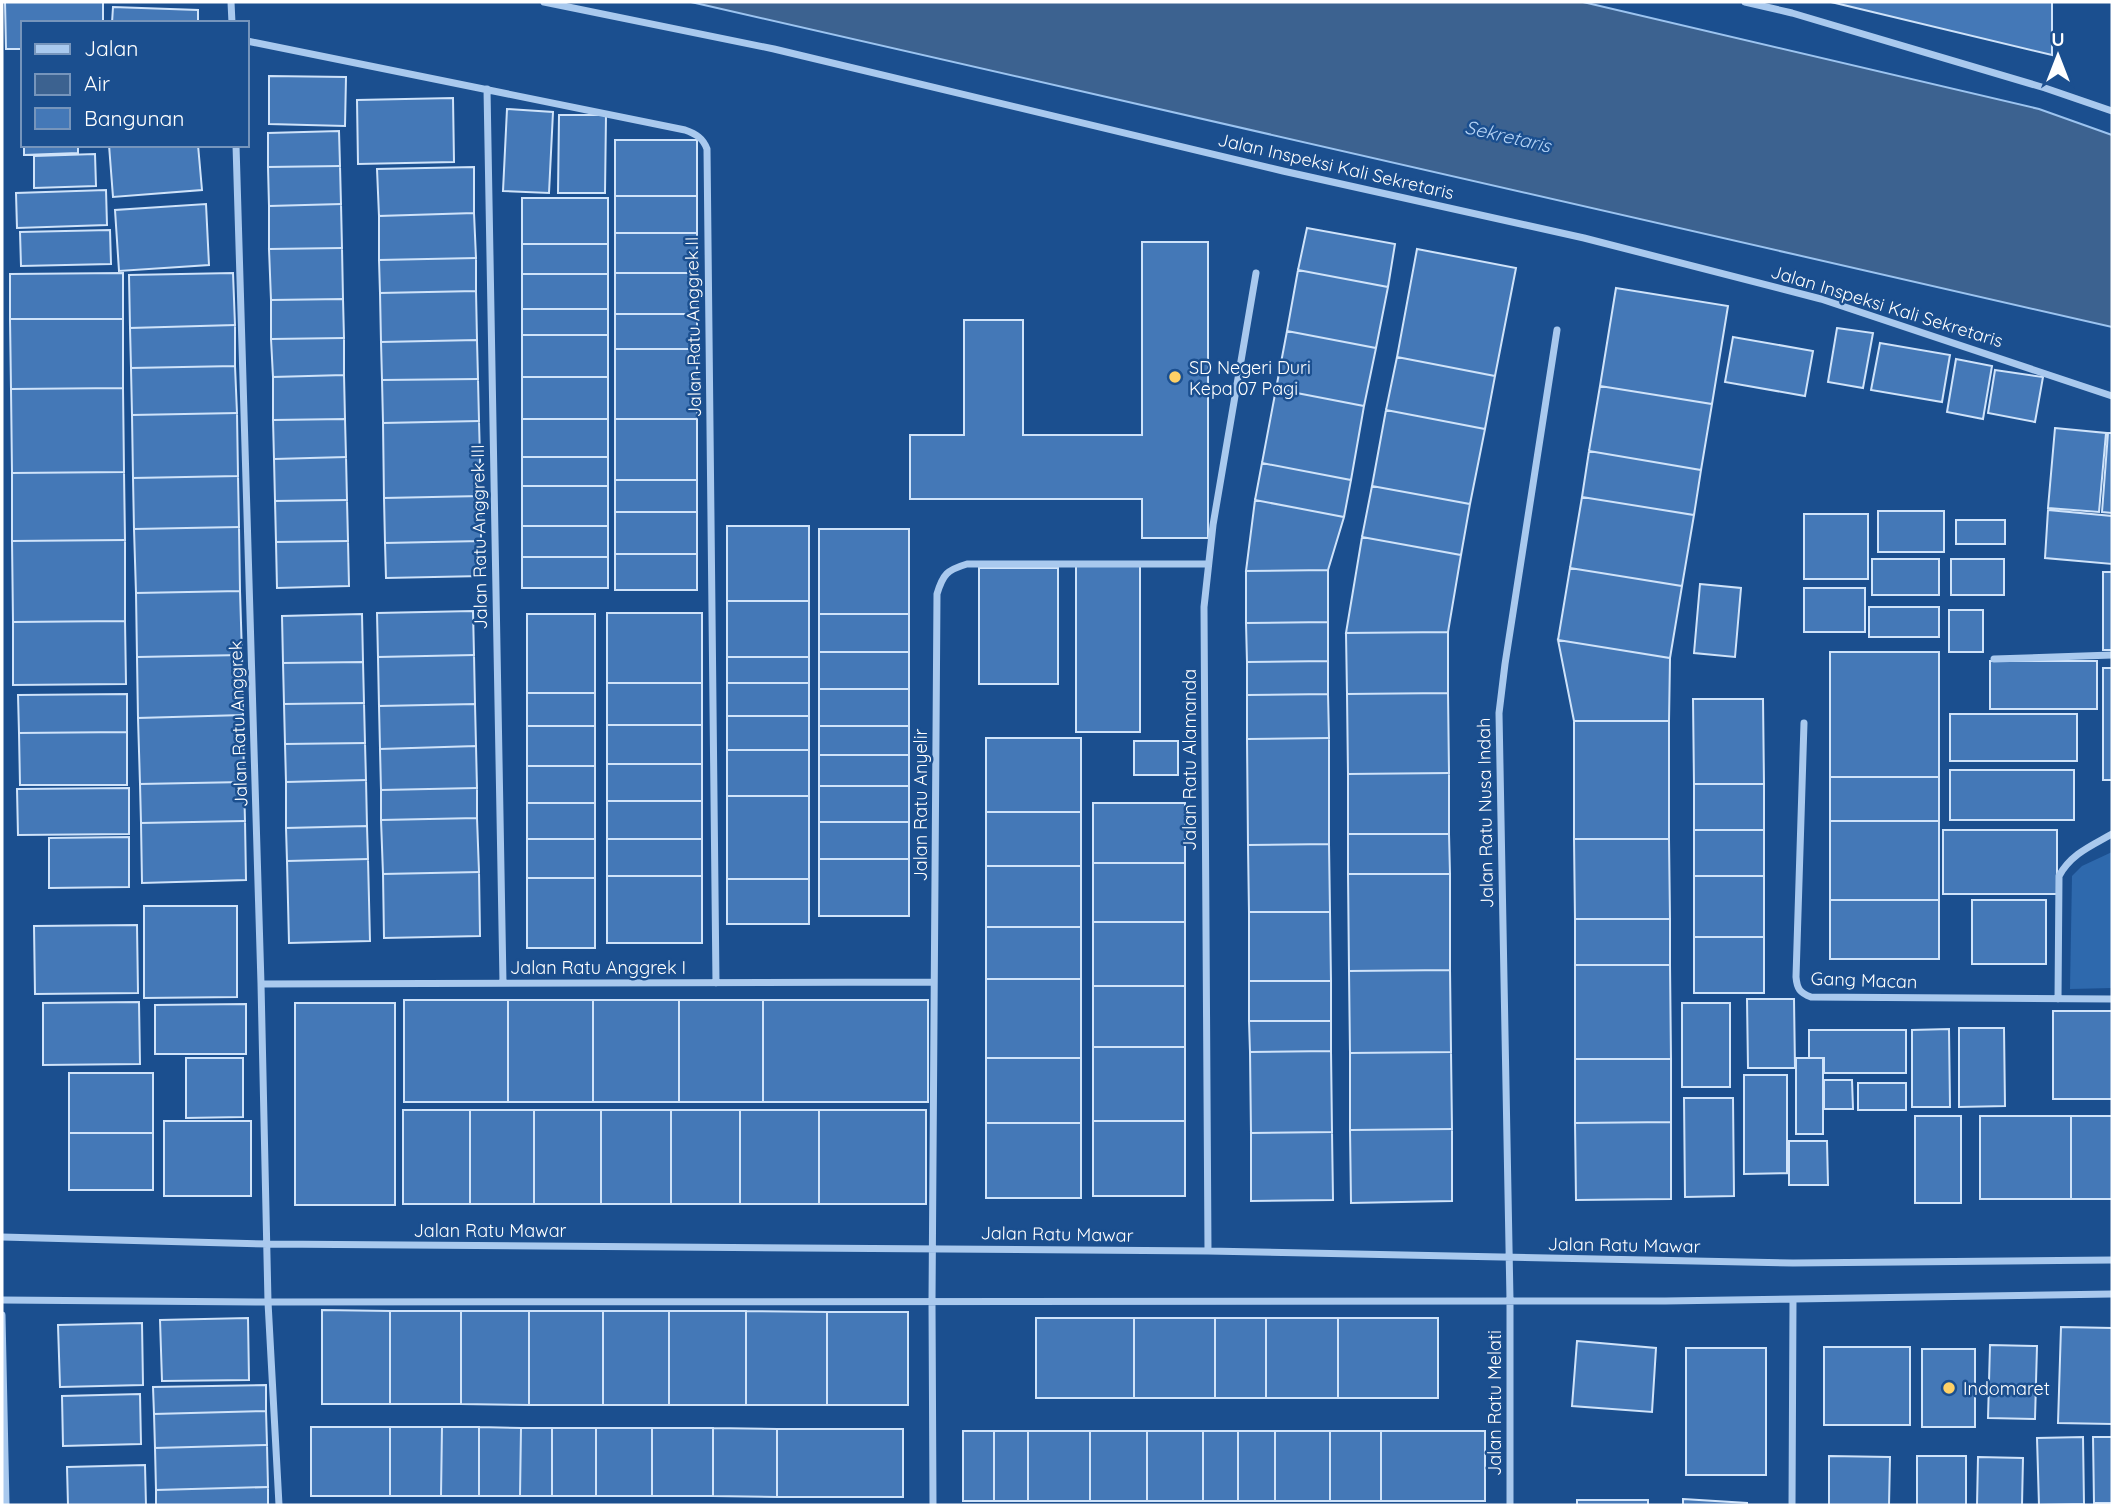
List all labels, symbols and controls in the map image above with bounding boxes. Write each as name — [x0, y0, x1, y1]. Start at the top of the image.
legend — [21, 21, 248, 147]
north arrow — [2023, 21, 2093, 91]
text: U — [2051, 27, 2065, 51]
text: Jalan — [84, 35, 138, 61]
text: Air — [84, 70, 110, 96]
text: Bangunan — [84, 105, 184, 131]
water label: Sekretaris — [1463, 114, 1554, 158]
street label: Jalan Inspeksi Kali Sekretaris — [1216, 128, 1456, 204]
street label: Jalan Ratu Anggrek II — [680, 236, 706, 418]
street label: Jalan Inspeksi Kali Sekretaris — [1768, 260, 2006, 352]
place label: SD Negeri Duri Kepa 07 Pagi — [1189, 356, 1311, 400]
marker: SD Negeri Duri Kepa 07 Pagi — [1167, 369, 1183, 385]
street label: Jalan Ratu Anggrek III — [466, 444, 492, 630]
street label: Jalan Ratu Anggrek — [224, 640, 252, 808]
street label: Jalan Ratu Alamanda — [1178, 669, 1201, 851]
street label: Jalan Ratu Nusa Indah — [1472, 718, 1498, 908]
street label: Jalan Ratu Anyelir — [909, 728, 932, 882]
street label: Jalan Ratu Anggrek I — [510, 956, 686, 979]
street label: Gang Macan — [1810, 967, 1918, 993]
street label: Jalan Ratu Mawar — [414, 1219, 567, 1242]
street label: Jalan Ratu Mawar — [980, 1221, 1134, 1247]
street label: Jalan Ratu Mawar — [1547, 1232, 1701, 1258]
street label: Jalan Ratu Melati — [1483, 1330, 1506, 1476]
place label: Indomaret — [1963, 1377, 2050, 1400]
marker: Indomaret — [1941, 1380, 1957, 1396]

